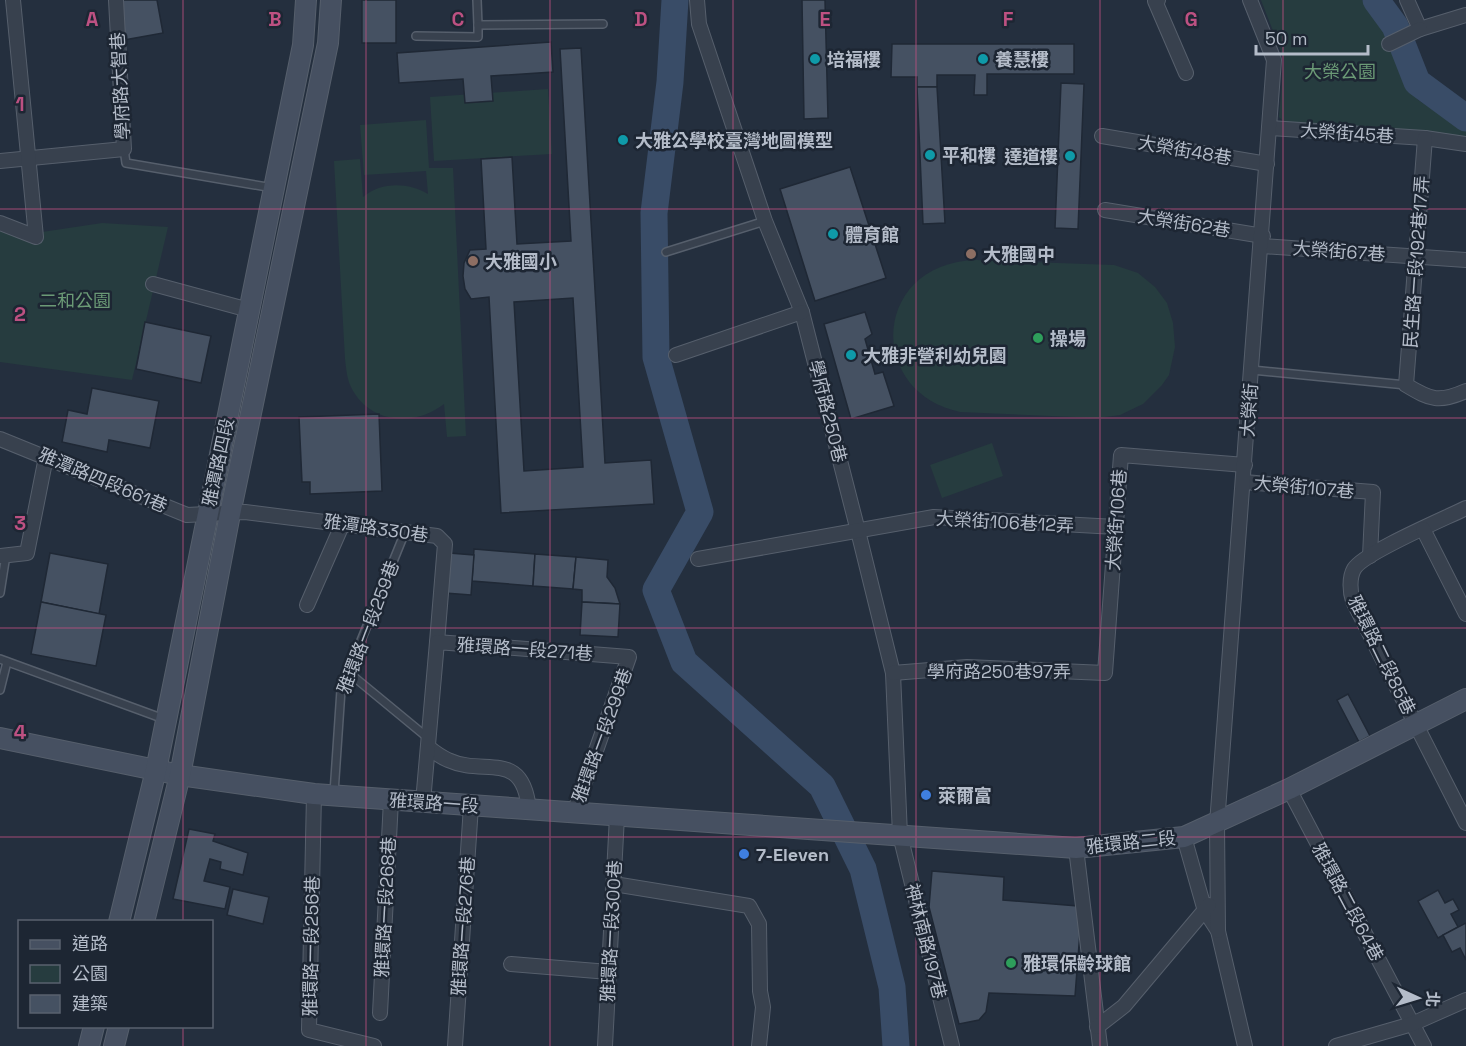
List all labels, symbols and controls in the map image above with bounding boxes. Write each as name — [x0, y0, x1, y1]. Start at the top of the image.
text: A — [86, 6, 99, 32]
text: B — [268, 6, 282, 32]
text: C — [452, 6, 465, 32]
text: D — [634, 6, 648, 32]
text: E — [819, 6, 831, 32]
text: F — [1003, 6, 1014, 32]
text: G — [1184, 6, 1198, 32]
scale bar — [1256, 18, 1368, 56]
text: 50 m — [1265, 27, 1307, 50]
street label: 學府路大智巷 — [106, 31, 134, 141]
place label: 培福樓 — [827, 48, 881, 71]
place label: 養慧樓 — [995, 48, 1049, 71]
marker: 培福樓 — [808, 52, 822, 66]
marker: 養慧樓 — [976, 52, 990, 66]
park label: 大榮公園 — [1304, 60, 1376, 83]
text: 1 — [15, 91, 25, 117]
street label: 大榮街45巷 — [1299, 118, 1395, 148]
place label: 大雅公學校臺灣地圖模型 — [635, 129, 833, 152]
street label: 大榮街48巷 — [1136, 130, 1234, 170]
marker: 大雅公學校臺灣地圖模型 — [616, 133, 630, 147]
place label: 平和樓 — [942, 144, 996, 167]
place label: 達道樓 — [1004, 145, 1058, 168]
marker: 平和樓 — [923, 148, 937, 162]
marker: 達道樓 — [1063, 149, 1077, 163]
street label: 民生路一段192巷17弄 — [1398, 175, 1434, 349]
street label: 大榮街62巷 — [1136, 204, 1232, 242]
place label: 體育館 — [845, 223, 899, 246]
marker: 體育館 — [826, 227, 840, 241]
street label: 大榮街67巷 — [1292, 236, 1386, 266]
place label: 大雅國中 — [983, 243, 1055, 266]
marker: 大雅國中 — [964, 247, 978, 261]
place label: 大雅國小 — [485, 250, 557, 273]
marker: 大雅國小 — [466, 254, 480, 268]
park label: 二和公園 — [39, 289, 111, 312]
text: 2 — [14, 301, 26, 327]
place label: 操場 — [1050, 327, 1086, 350]
marker: 操場 — [1031, 331, 1045, 345]
place label: 大雅非營利幼兒園 — [863, 344, 1007, 367]
marker: 大雅非營利幼兒園 — [844, 348, 858, 362]
street label: 學府路250巷 — [804, 357, 852, 465]
street label: 大榮街 — [1236, 382, 1262, 438]
street label: 雅潭路四段 — [197, 416, 239, 508]
street label: 雅潭路四段661巷 — [35, 443, 171, 517]
street label: 大榮街106巷 — [1101, 468, 1131, 572]
street label: 大榮街107巷 — [1253, 471, 1355, 503]
street label: 大榮街106巷12弄 — [935, 507, 1075, 537]
street label: 雅潭路330巷 — [322, 509, 430, 547]
text: 3 — [14, 510, 26, 536]
street label: 雅環路一段259巷 — [332, 557, 404, 697]
street label: 雅環路二段85巷 — [1343, 592, 1421, 718]
street label: 雅環路一段271巷 — [456, 633, 594, 665]
street label: 學府路250巷97弄 — [927, 660, 1071, 683]
street label: 雅環路一段299巷 — [567, 665, 637, 805]
text: 4 — [14, 719, 27, 745]
place label: 萊爾富 — [938, 784, 992, 807]
street label: 雅環路一段 — [388, 788, 480, 818]
marker: 萊爾富 — [919, 788, 933, 802]
street label: 雅環路二段 — [1085, 826, 1177, 858]
street label: 雅環路一段268巷 — [370, 836, 400, 978]
street label: 雅環路二段64巷 — [1307, 839, 1389, 965]
place label: 7-Eleven — [756, 843, 829, 866]
marker: 7-Eleven — [737, 847, 751, 861]
street label: 雅環路一段276巷 — [447, 855, 479, 997]
street label: 雅環路一段300巷 — [596, 860, 626, 1002]
street label: 雅環路一段256巷 — [298, 875, 324, 1017]
street label: 神林南路197巷 — [901, 881, 951, 1001]
legend — [18, 920, 213, 1028]
text: 道路 — [72, 932, 108, 955]
place label: 雅環保齡球館 — [1023, 952, 1131, 975]
marker: 雅環保齡球館 — [1004, 956, 1018, 970]
text: 公園 — [72, 962, 108, 985]
north arrow — [1388, 968, 1448, 1028]
text: 北 — [1421, 990, 1443, 1008]
text: 建築 — [72, 992, 108, 1015]

